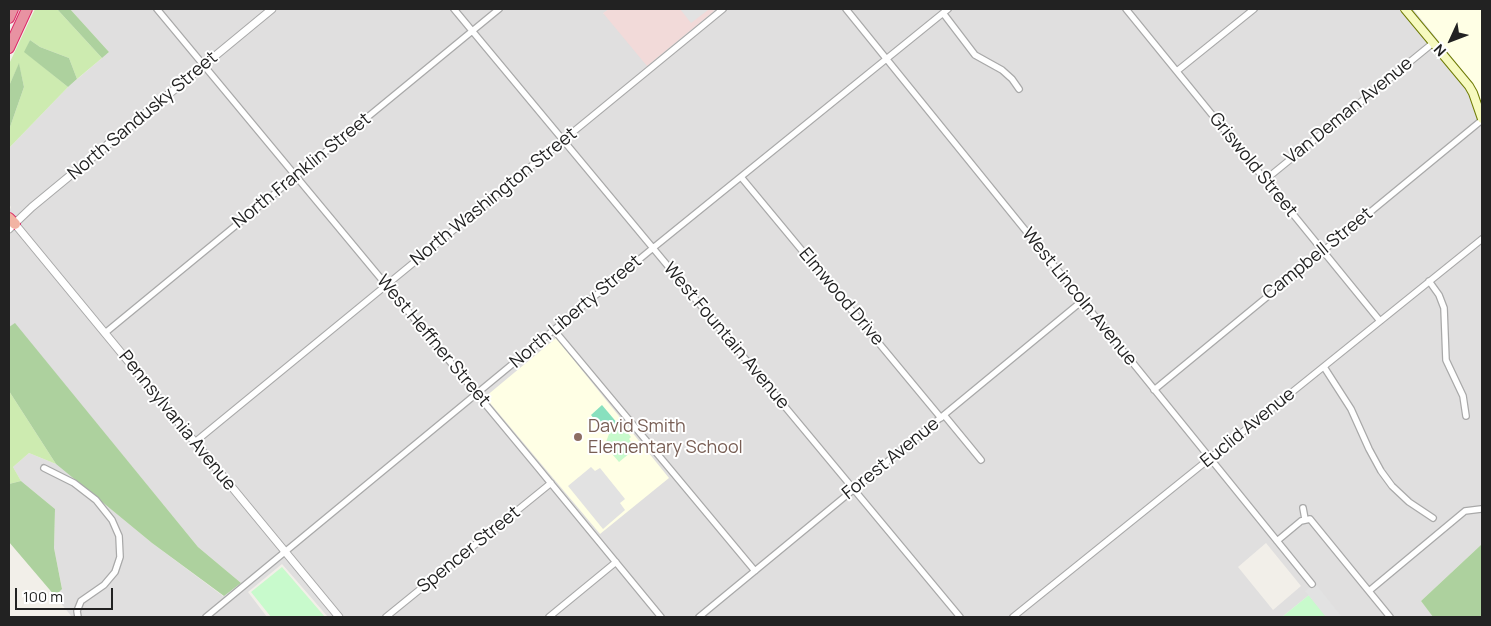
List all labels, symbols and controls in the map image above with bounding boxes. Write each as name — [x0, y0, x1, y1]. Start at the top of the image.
north arrow — [1426, 15, 1476, 65]
text: N — [1429, 40, 1450, 61]
street label: North Sandusky Street — [64, 47, 222, 185]
street label: Van Deman Avenue — [1281, 53, 1417, 169]
street label: North Franklin Street — [229, 109, 375, 233]
street label: Griswold Street — [1204, 109, 1302, 221]
street label: North Washington Street — [407, 123, 581, 271]
street label: Campbell Street — [1259, 203, 1377, 305]
street label: West Lincoln Avenue — [1017, 224, 1141, 370]
street label: Elmwood Drive — [794, 244, 888, 350]
street label: North Liberty Street — [506, 251, 646, 373]
street label: West Fountain Avenue — [658, 258, 794, 414]
street label: West Heffner Street — [372, 271, 494, 411]
street label: Pennsylvania Avenue — [114, 347, 240, 495]
street label: Euclid Avenue — [1197, 383, 1299, 473]
street label: Forest Avenue — [838, 413, 944, 505]
place label: David Smith Elementary School — [588, 416, 743, 458]
marker: David Smith Elementary School — [572, 431, 584, 443]
street label: Spencer Street — [413, 502, 525, 598]
scale bar — [18, 578, 115, 610]
text: 100 m — [23, 586, 63, 607]

